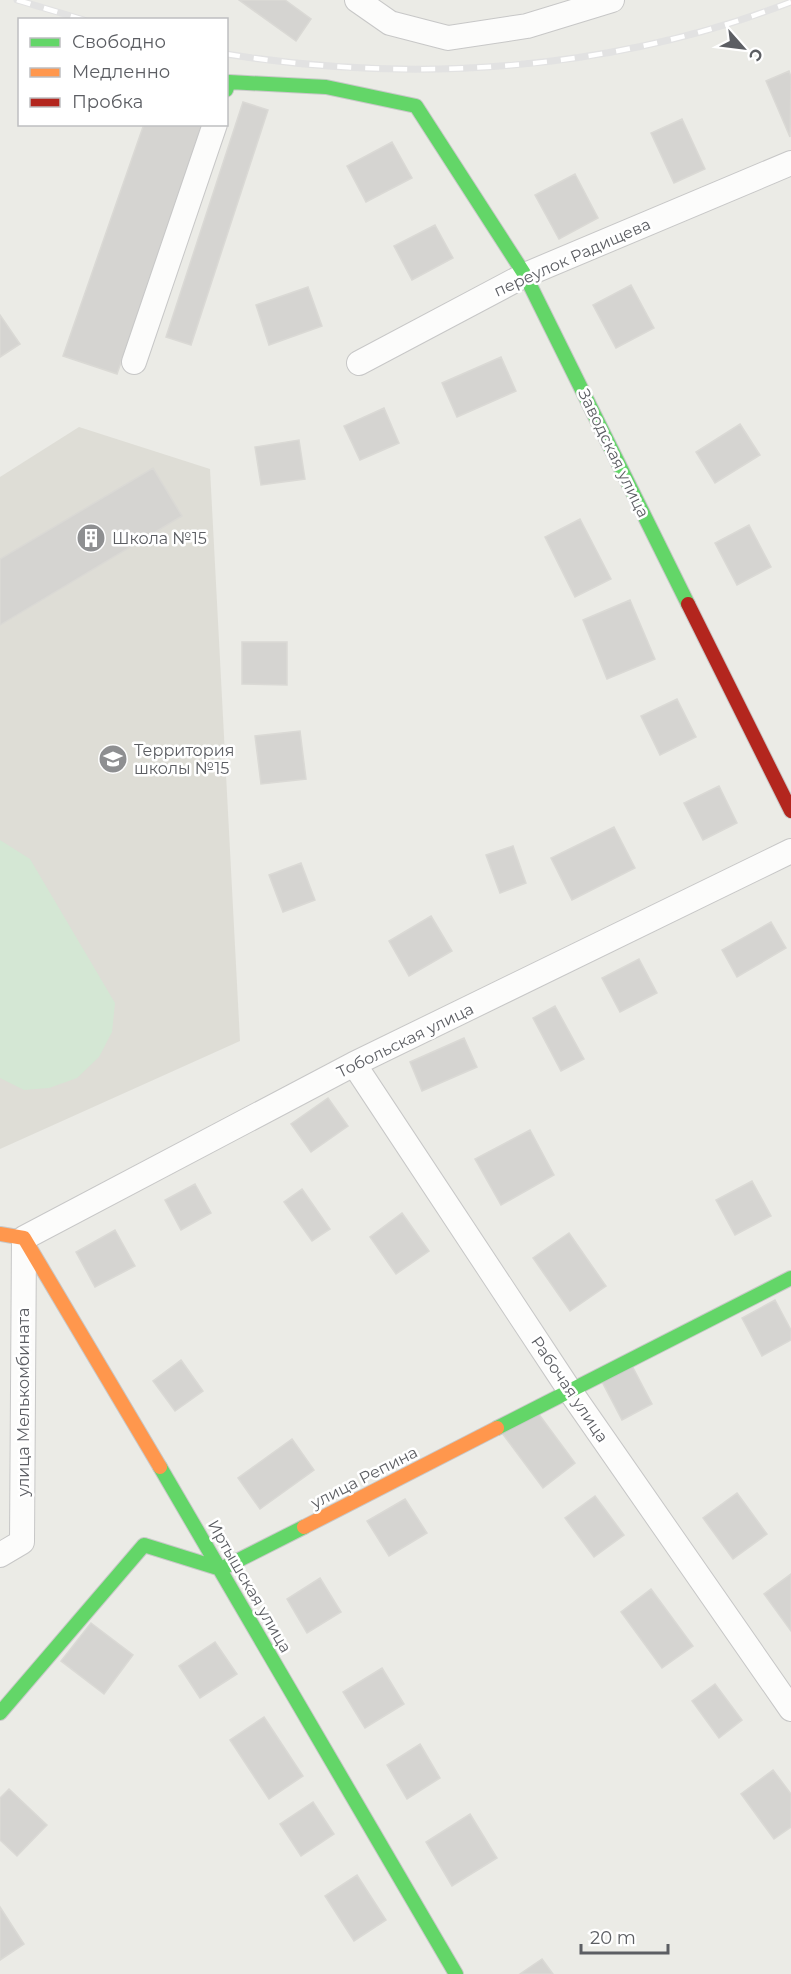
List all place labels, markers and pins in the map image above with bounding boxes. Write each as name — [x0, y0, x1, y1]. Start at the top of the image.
building icon: Школа №15 — [75, 522, 107, 554]
place label: Школа №15 — [112, 529, 207, 548]
place label: Территория школы №15 — [134, 741, 234, 778]
school or university icon: Территория школы №15 — [97, 743, 129, 775]

